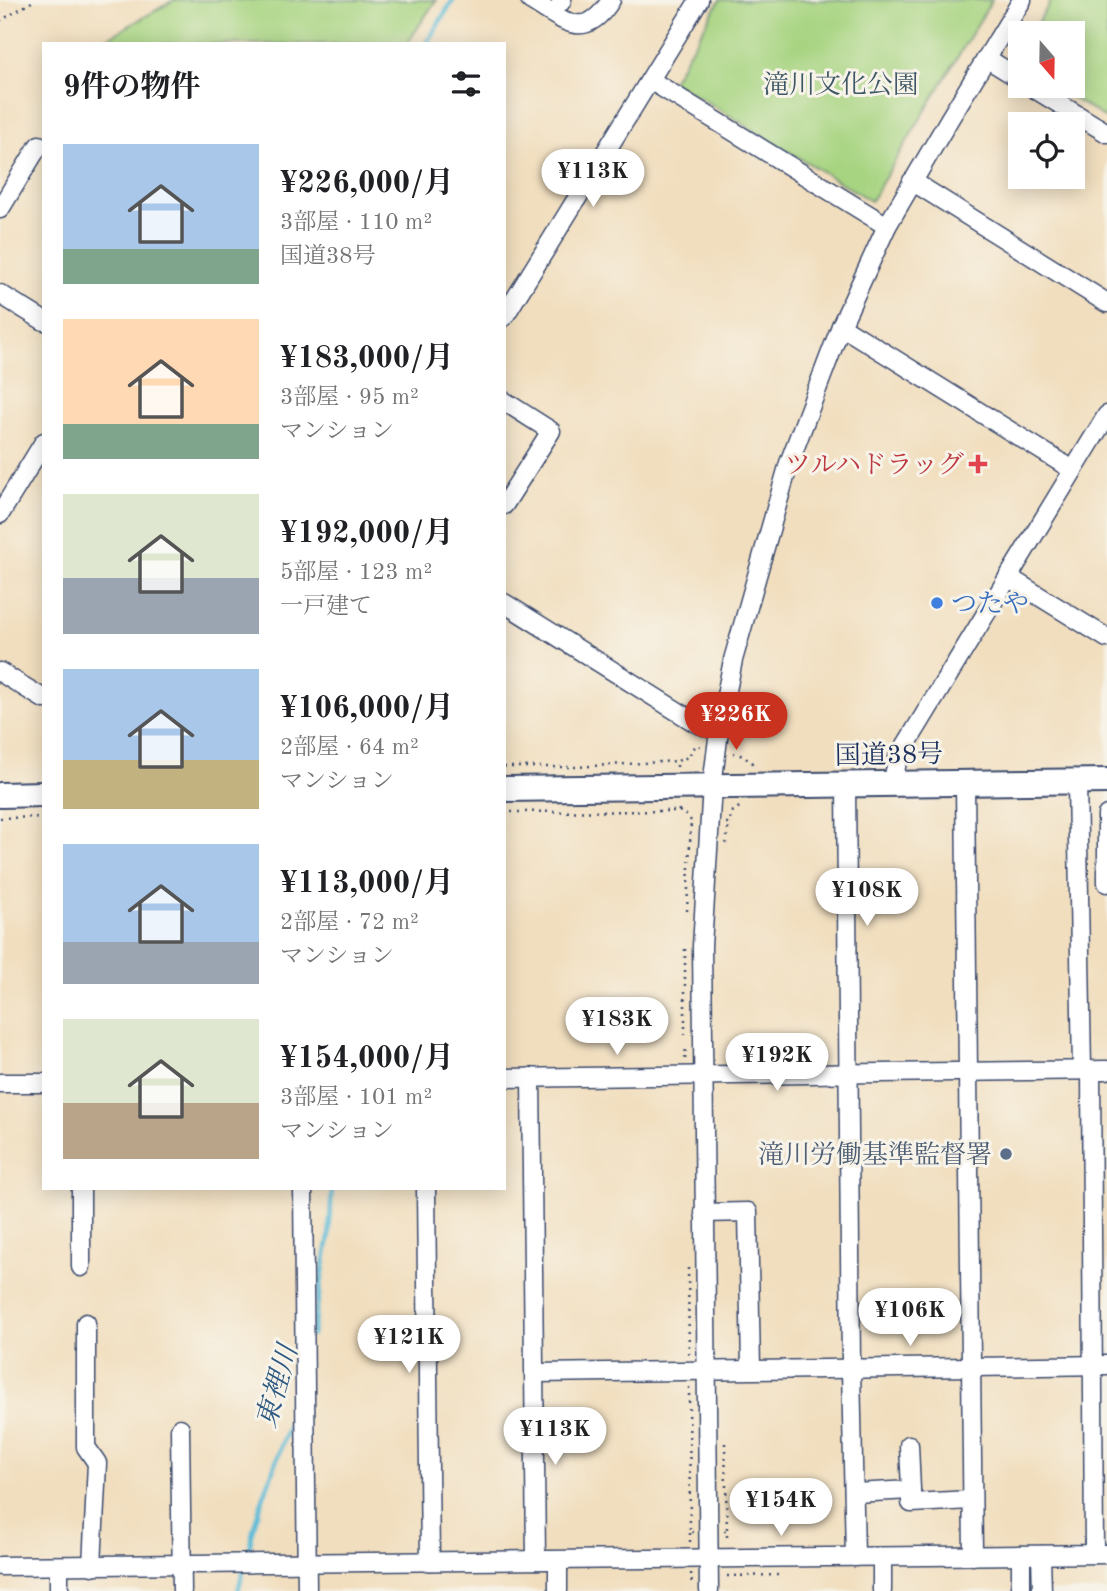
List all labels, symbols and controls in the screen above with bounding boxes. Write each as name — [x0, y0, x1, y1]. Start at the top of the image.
north arrow — [1008, 21, 1085, 98]
map controls — [1008, 21, 1085, 189]
icon: filters — [447, 65, 485, 103]
park label: 滝川文化公園 — [763, 70, 919, 99]
text: 9件の物件 — [63, 73, 200, 103]
button: locate — [1008, 112, 1085, 189]
pin: ¥113K — [544, 150, 642, 209]
text: ¥113K — [557, 160, 629, 183]
text: ¥226,000/月 — [280, 169, 454, 199]
icon: home — [119, 172, 203, 256]
text: 3部屋 · 110 m² — [280, 211, 432, 234]
text: 国道38号 — [280, 245, 376, 268]
text: ¥183,000/月 — [280, 344, 454, 374]
icon: home — [119, 347, 203, 431]
text: 3部屋 · 95 m² — [280, 386, 419, 409]
text: マンション — [280, 420, 394, 443]
place label: ツルハドラッグ — [785, 451, 964, 479]
marker: ツルハドラッグ — [970, 456, 986, 472]
text: ¥192,000/月 — [280, 519, 454, 549]
icon: home — [119, 522, 203, 606]
text: 5部屋 · 123 m² — [280, 561, 432, 584]
place label: つたや — [951, 591, 1029, 618]
text: 一戸建て — [280, 595, 372, 618]
marker: つたや — [929, 595, 945, 611]
pin: ¥226K — [687, 692, 785, 752]
text: ¥106,000/月 — [280, 694, 454, 724]
icon: home — [119, 697, 203, 781]
text: ¥226K — [700, 703, 772, 726]
text: 2部屋 · 64 m² — [280, 736, 419, 759]
street label: 国道38号 — [835, 740, 943, 770]
text: マンション — [280, 770, 394, 793]
text: ¥113,000/月 — [280, 869, 454, 899]
pin: ¥108K — [818, 869, 916, 928]
icon: home — [119, 872, 203, 956]
text: ¥108K — [831, 879, 903, 902]
text: 2部屋 · 72 m² — [280, 911, 419, 934]
text: マンション — [280, 945, 394, 968]
pin: ¥183K — [568, 998, 666, 1057]
text: ¥183K — [581, 1008, 653, 1031]
pin: ¥192K — [728, 1034, 826, 1093]
text: ¥154,000/月 — [280, 1044, 454, 1074]
text: ¥192K — [741, 1044, 813, 1067]
icon: home — [119, 1047, 203, 1131]
text: 3部屋 · 101 m² — [280, 1086, 432, 1109]
text: マンション — [280, 1120, 394, 1143]
place label: 滝川労働基準監督署 — [758, 1141, 992, 1169]
marker: 滝川労働基準監督署 — [998, 1146, 1014, 1162]
pin: ¥106K — [861, 1288, 959, 1348]
text: ¥106K — [874, 1299, 946, 1322]
pin: ¥121K — [360, 1316, 458, 1375]
text: ¥121K — [373, 1326, 445, 1349]
water label: 東裡川 — [251, 1339, 305, 1431]
pin: ¥113K — [506, 1408, 604, 1467]
text: ¥113K — [519, 1418, 591, 1441]
pin: ¥154K — [732, 1478, 830, 1538]
text: ¥154K — [745, 1489, 817, 1512]

